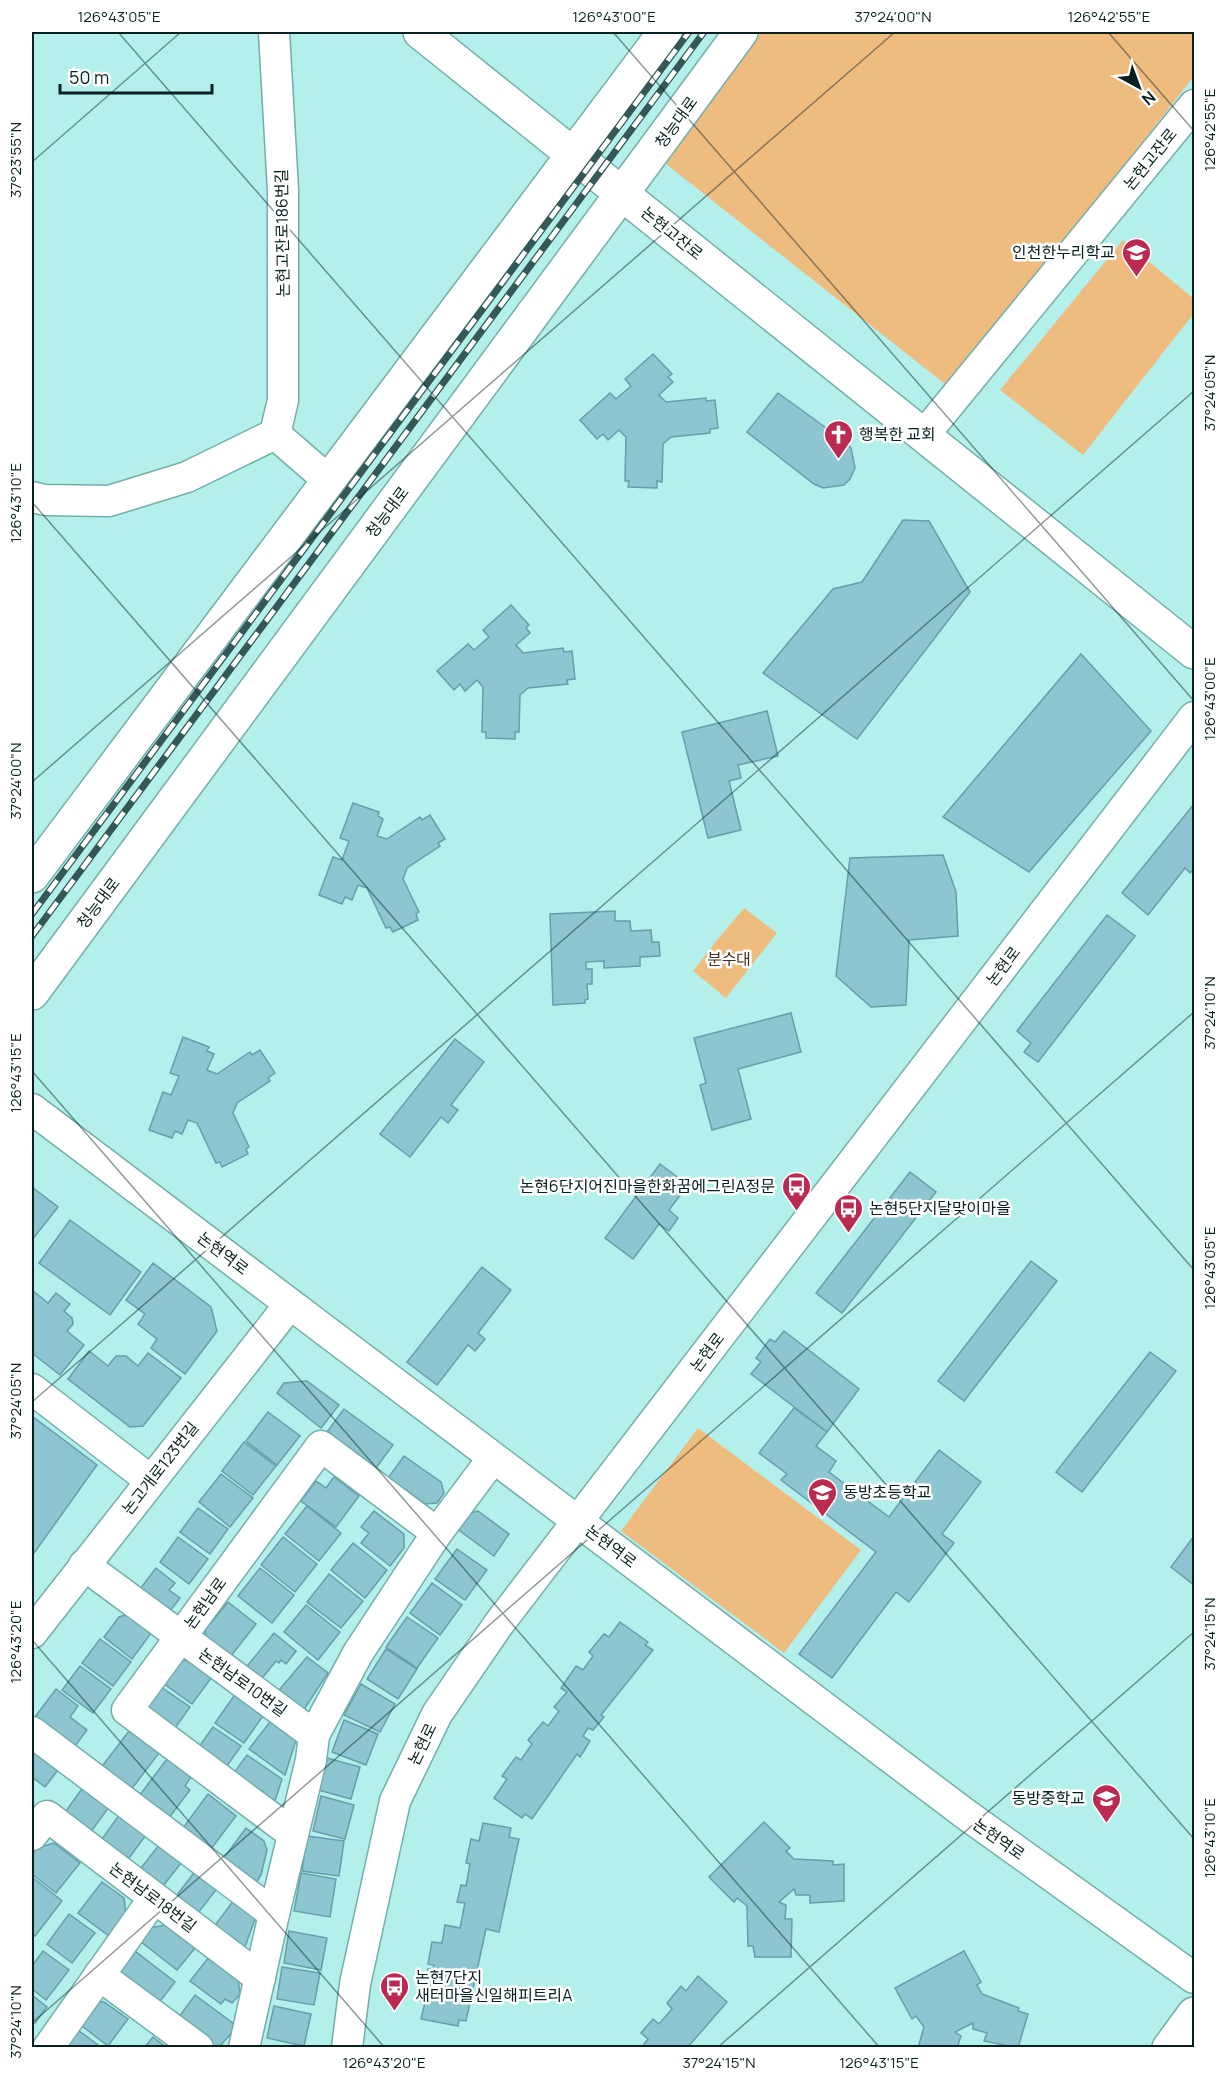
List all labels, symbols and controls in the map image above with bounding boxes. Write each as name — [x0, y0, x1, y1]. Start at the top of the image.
text: 126°43'05"E — [77, 6, 161, 27]
text: 126°43'00"E — [572, 6, 656, 27]
text: 37°24'00"N — [855, 6, 931, 27]
text: 126°42'55"E — [1068, 6, 1150, 27]
scale bar — [60, 57, 212, 95]
north arrow — [1109, 57, 1169, 117]
text: 50 m — [69, 65, 109, 89]
text: N — [1137, 86, 1160, 110]
text: 126°42'55"E — [1199, 89, 1220, 171]
street label: 청능대로 — [650, 91, 702, 152]
text: 37°23'55"N — [5, 122, 26, 198]
street label: 논현고잔로 — [1118, 123, 1182, 195]
street label: 논현고잔로186번길 — [270, 169, 294, 297]
street label: 논현고잔로 — [636, 201, 708, 265]
school or university icon: 인천한누리학교 — [1120, 236, 1152, 278]
place label: 인천한누리학교 — [1012, 241, 1115, 263]
text: 37°24'05"N — [1199, 355, 1220, 431]
church icon: 행복한 교회 — [822, 418, 854, 460]
place label: 행복한 교회 — [859, 423, 936, 445]
text: 126°43'10"E — [5, 463, 26, 543]
street label: 청능대로 — [360, 482, 414, 542]
text: 126°43'00"E — [1199, 657, 1220, 741]
text: 37°24'00"N — [5, 743, 26, 819]
street label: 청능대로 — [71, 873, 125, 933]
street label: 논현로 — [981, 942, 1025, 990]
park label: 분수대 — [707, 948, 751, 970]
text: 37°24'10"N — [1199, 976, 1220, 1050]
text: 126°43'15"E — [5, 1033, 26, 1113]
bus stop icon: 논현6단지어진마을한화꿈에그린A정문 — [780, 1170, 812, 1212]
place label: 논현6단지어진마을한화꿈에그린A정문 — [519, 1175, 775, 1197]
bus stop icon: 논현5단지달맞이마을 — [832, 1192, 864, 1234]
place label: 논현5단지달맞이마을 — [869, 1197, 1011, 1219]
street label: 논현역로 — [193, 1226, 253, 1280]
text: 126°43'05"E — [1199, 1226, 1220, 1310]
street label: 논현로 — [685, 1328, 729, 1376]
text: 37°24'05"N — [5, 1363, 26, 1439]
street label: 논고개로123번길 — [117, 1417, 203, 1519]
school or university icon: 동방초등학교 — [806, 1476, 838, 1518]
place label: 동방초등학교 — [843, 1481, 931, 1503]
street label: 논현역로 — [581, 1519, 641, 1573]
street label: 논현남로 — [179, 1572, 231, 1633]
text: 37°24'15"N — [1199, 1597, 1220, 1671]
text: 126°43'20"E — [5, 1601, 26, 1683]
street label: 논현남로10번길 — [194, 1642, 292, 1722]
street label: 논현로 — [402, 1719, 442, 1769]
school or university icon: 동방중학교 — [1090, 1782, 1122, 1824]
place label: 동방중학교 — [1011, 1787, 1085, 1809]
text: 126°43'10"E — [1199, 1798, 1220, 1878]
street label: 논현역로 — [969, 1813, 1030, 1865]
street label: 논현남로18번길 — [105, 1857, 201, 1937]
place label: 논현7단지 새터마을신일해피트리A — [415, 1966, 572, 2006]
bus stop icon: 논현7단지 새터마을신일해피트리A — [378, 1970, 410, 2012]
text: 37°24'10"N — [5, 1985, 26, 2059]
text: 126°43'20"E — [343, 2052, 425, 2073]
text: 37°24'15"N — [682, 2052, 756, 2073]
text: 126°43'15"E — [839, 2052, 919, 2073]

